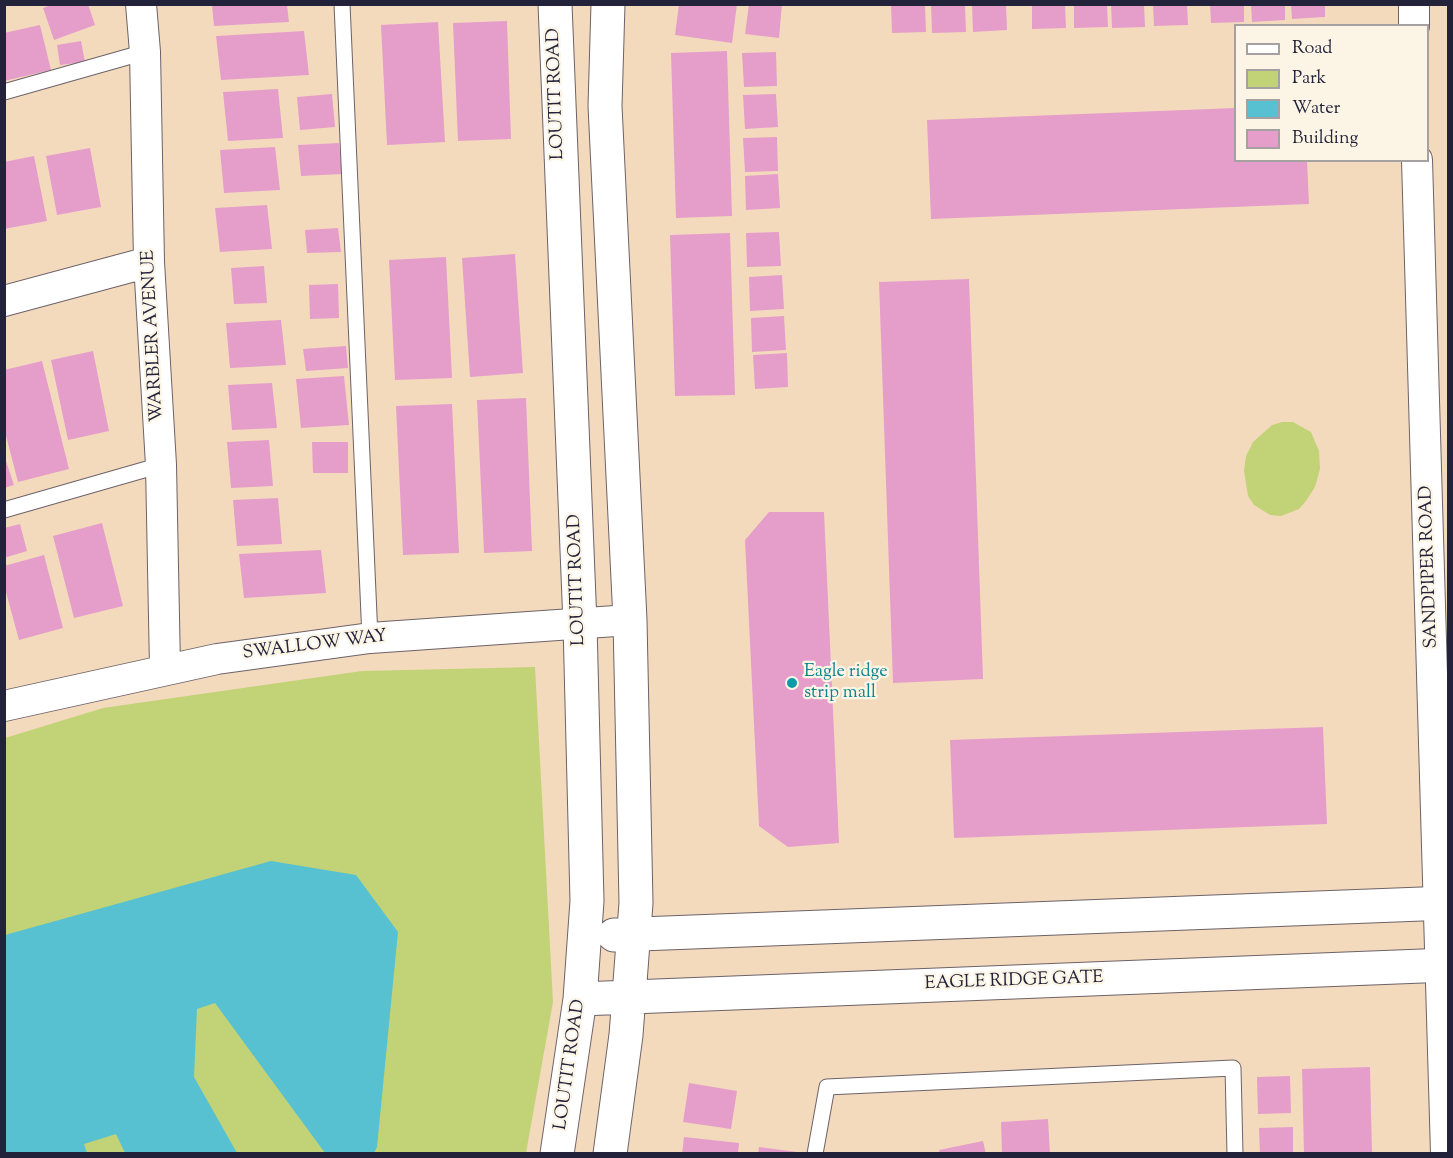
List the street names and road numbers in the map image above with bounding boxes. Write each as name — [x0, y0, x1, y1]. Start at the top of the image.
street label: LOUTIT ROAD — [544, 28, 570, 160]
street label: WARBLER AVENUE — [139, 249, 169, 423]
street label: SANDPIPER ROAD — [1416, 485, 1444, 649]
street label: LOUTIT ROAD — [565, 514, 591, 646]
street label: SWALLOW WAY — [242, 626, 388, 666]
street label: EAGLE RIDGE GATE — [924, 968, 1104, 996]
street label: LOUTIT ROAD — [551, 998, 591, 1132]

